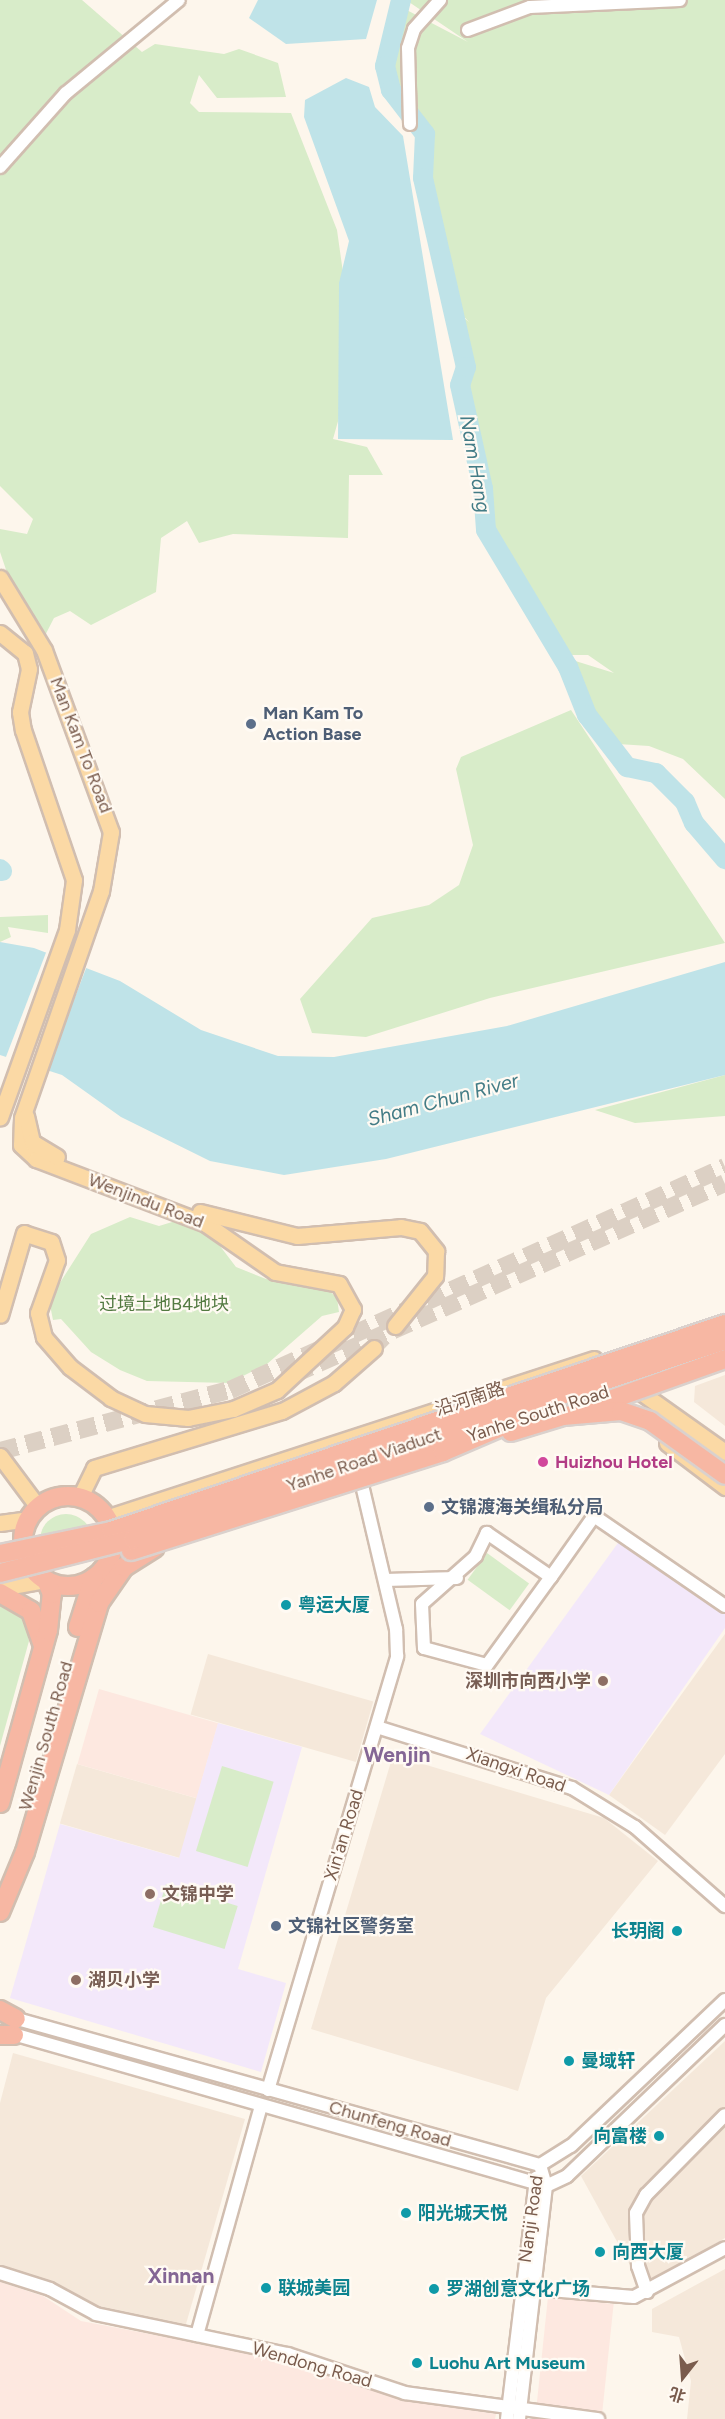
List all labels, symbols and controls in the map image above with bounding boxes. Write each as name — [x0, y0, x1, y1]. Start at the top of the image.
water label: Nam Hang — [455, 413, 495, 515]
street label: Man Kam To Road — [45, 674, 117, 816]
place label: Man Kam To Action Base — [263, 703, 363, 746]
marker: Man Kam To Action Base — [244, 717, 258, 731]
water label: Sham Chun River — [365, 1068, 521, 1132]
street label: Wenjindu Road — [85, 1169, 207, 1233]
park label: 过境土地B4地块 — [99, 1293, 229, 1315]
street label: 沿河南路 — [432, 1378, 508, 1420]
street label: Yanhe South Road — [464, 1381, 612, 1447]
street label: Yanhe Road Viaduct — [284, 1423, 444, 1497]
place label: Huizhou Hotel — [555, 1451, 673, 1473]
marker: Huizhou Hotel — [536, 1455, 550, 1469]
place label: 文锦渡海关缉私分局 — [441, 1496, 603, 1518]
marker: 文锦渡海关缉私分局 — [422, 1500, 436, 1514]
place label: 粤运大厦 — [298, 1594, 370, 1616]
marker: 粤运大厦 — [279, 1598, 293, 1612]
street label: Wenjin South Road — [14, 1659, 78, 1813]
place label: 深圳市向西小学 — [465, 1670, 591, 1692]
marker: 深圳市向西小学 — [596, 1674, 610, 1688]
district label: Wenjin — [364, 1742, 430, 1768]
street label: Xiangxi Road — [463, 1743, 569, 1797]
street label: Xin'an Road — [320, 1787, 368, 1883]
place label: 文锦中学 — [162, 1883, 234, 1905]
marker: 文锦中学 — [143, 1887, 157, 1901]
place label: 文锦社区警务室 — [288, 1915, 414, 1937]
marker: 文锦社区警务室 — [269, 1919, 283, 1933]
place label: 长玥阁 — [611, 1920, 665, 1942]
marker: 长玥阁 — [670, 1924, 684, 1938]
place label: 湖贝小学 — [88, 1969, 160, 1991]
marker: 湖贝小学 — [69, 1973, 83, 1987]
place label: 曼域轩 — [581, 2050, 635, 2072]
marker: 曼域轩 — [562, 2054, 576, 2068]
street label: Chunfeng Road — [326, 2096, 454, 2152]
place label: 向富楼 — [593, 2125, 647, 2147]
marker: 向富楼 — [652, 2129, 666, 2143]
street label: Nanji Road — [514, 2174, 548, 2264]
place label: 阳光城天悦 — [418, 2202, 508, 2224]
marker: 阳光城天悦 — [399, 2206, 413, 2220]
place label: 向西大厦 — [612, 2241, 684, 2263]
marker: 向西大厦 — [593, 2245, 607, 2259]
district label: Xinnan — [148, 2263, 214, 2289]
place label: 联城美园 — [278, 2277, 350, 2299]
place label: 罗湖创意文化广场 — [446, 2278, 590, 2300]
marker: 联城美园 — [259, 2281, 273, 2295]
marker: 罗湖创意文化广场 — [427, 2282, 441, 2296]
street label: Wendong Road — [249, 2338, 375, 2392]
north arrow — [653, 2347, 713, 2407]
place label: Luohu Art Museum — [429, 2352, 585, 2374]
marker: Luohu Art Museum — [410, 2356, 424, 2370]
text: 北 — [667, 2383, 688, 2406]

